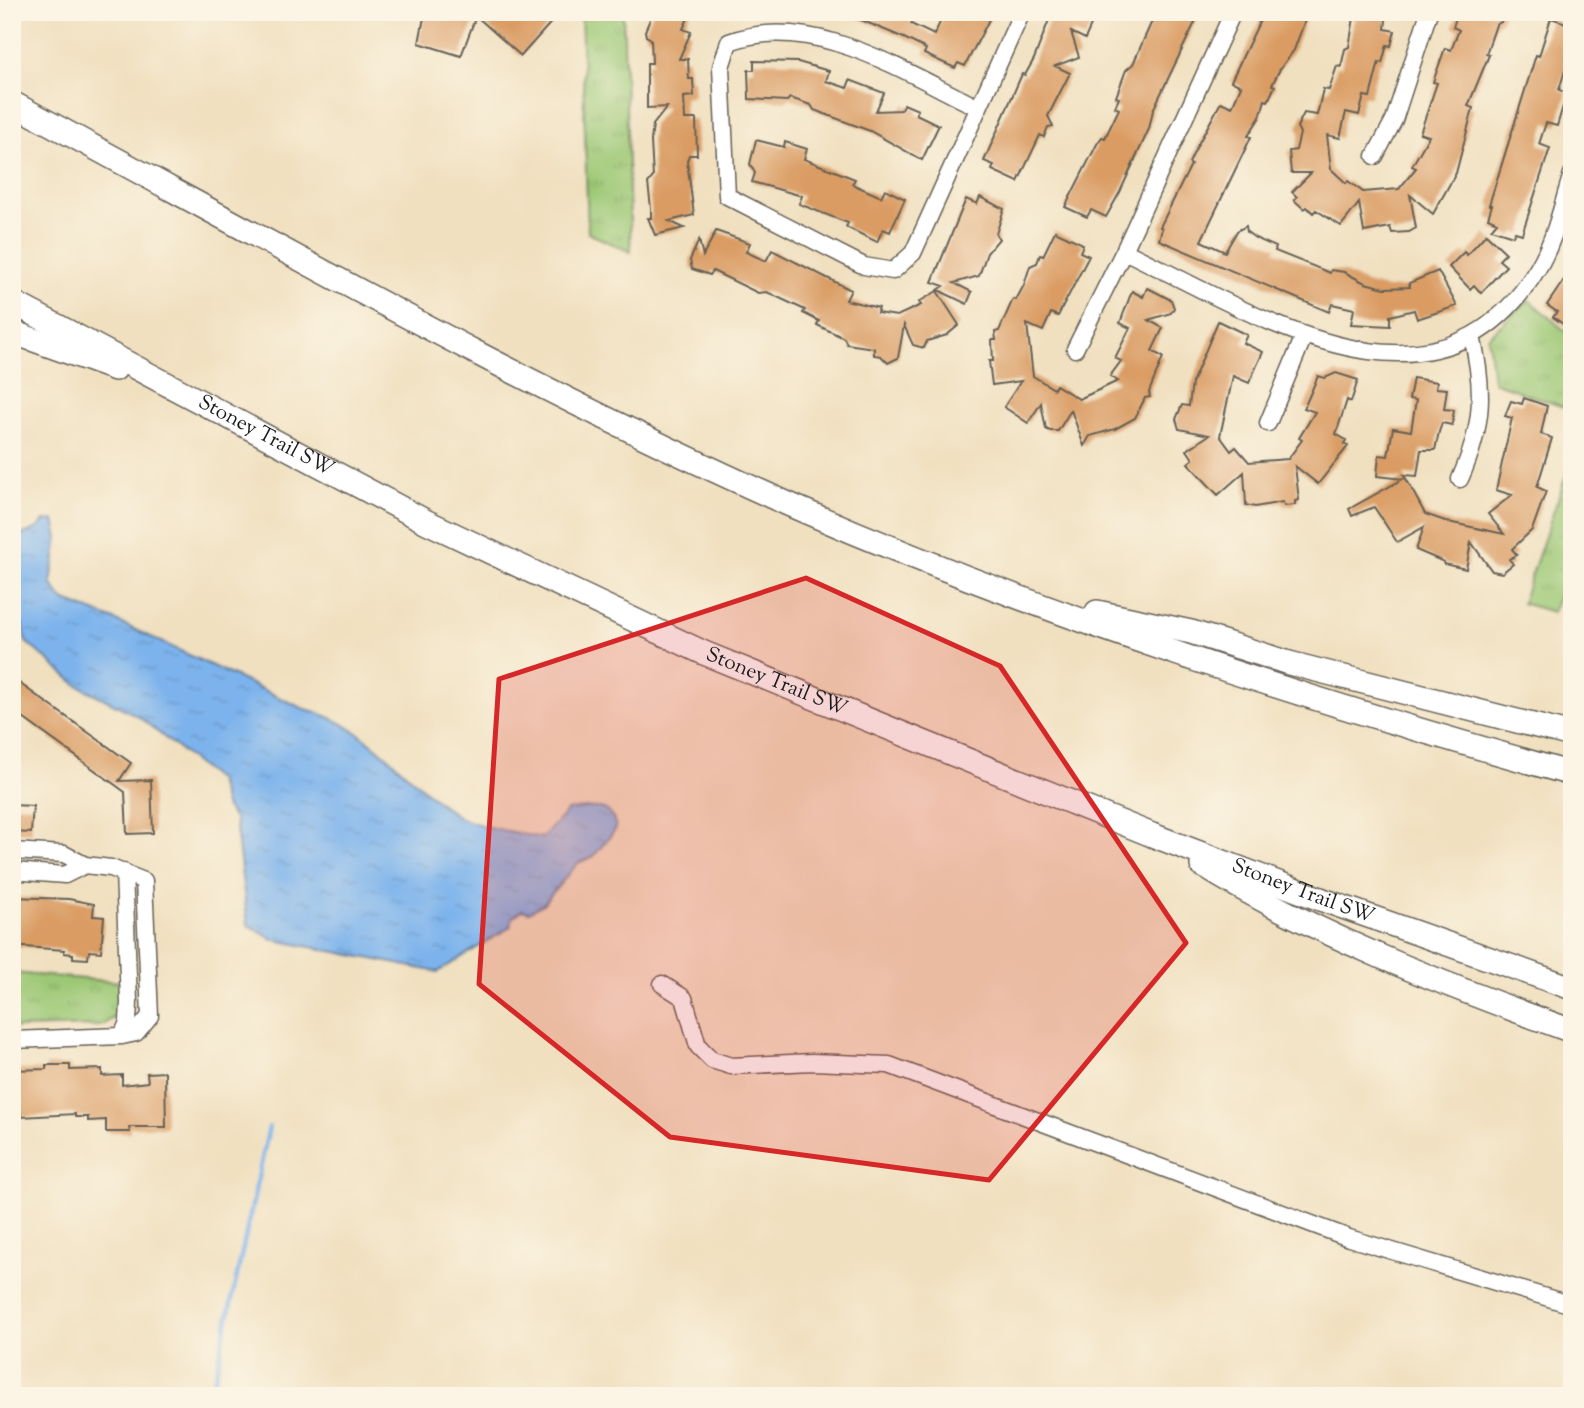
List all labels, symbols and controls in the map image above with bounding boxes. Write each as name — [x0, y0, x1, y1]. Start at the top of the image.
street label: Stoney Trail SW — [192, 388, 339, 485]
street label: Stoney Trail SW — [701, 640, 851, 724]
street label: Stoney Trail SW — [1227, 852, 1378, 932]

